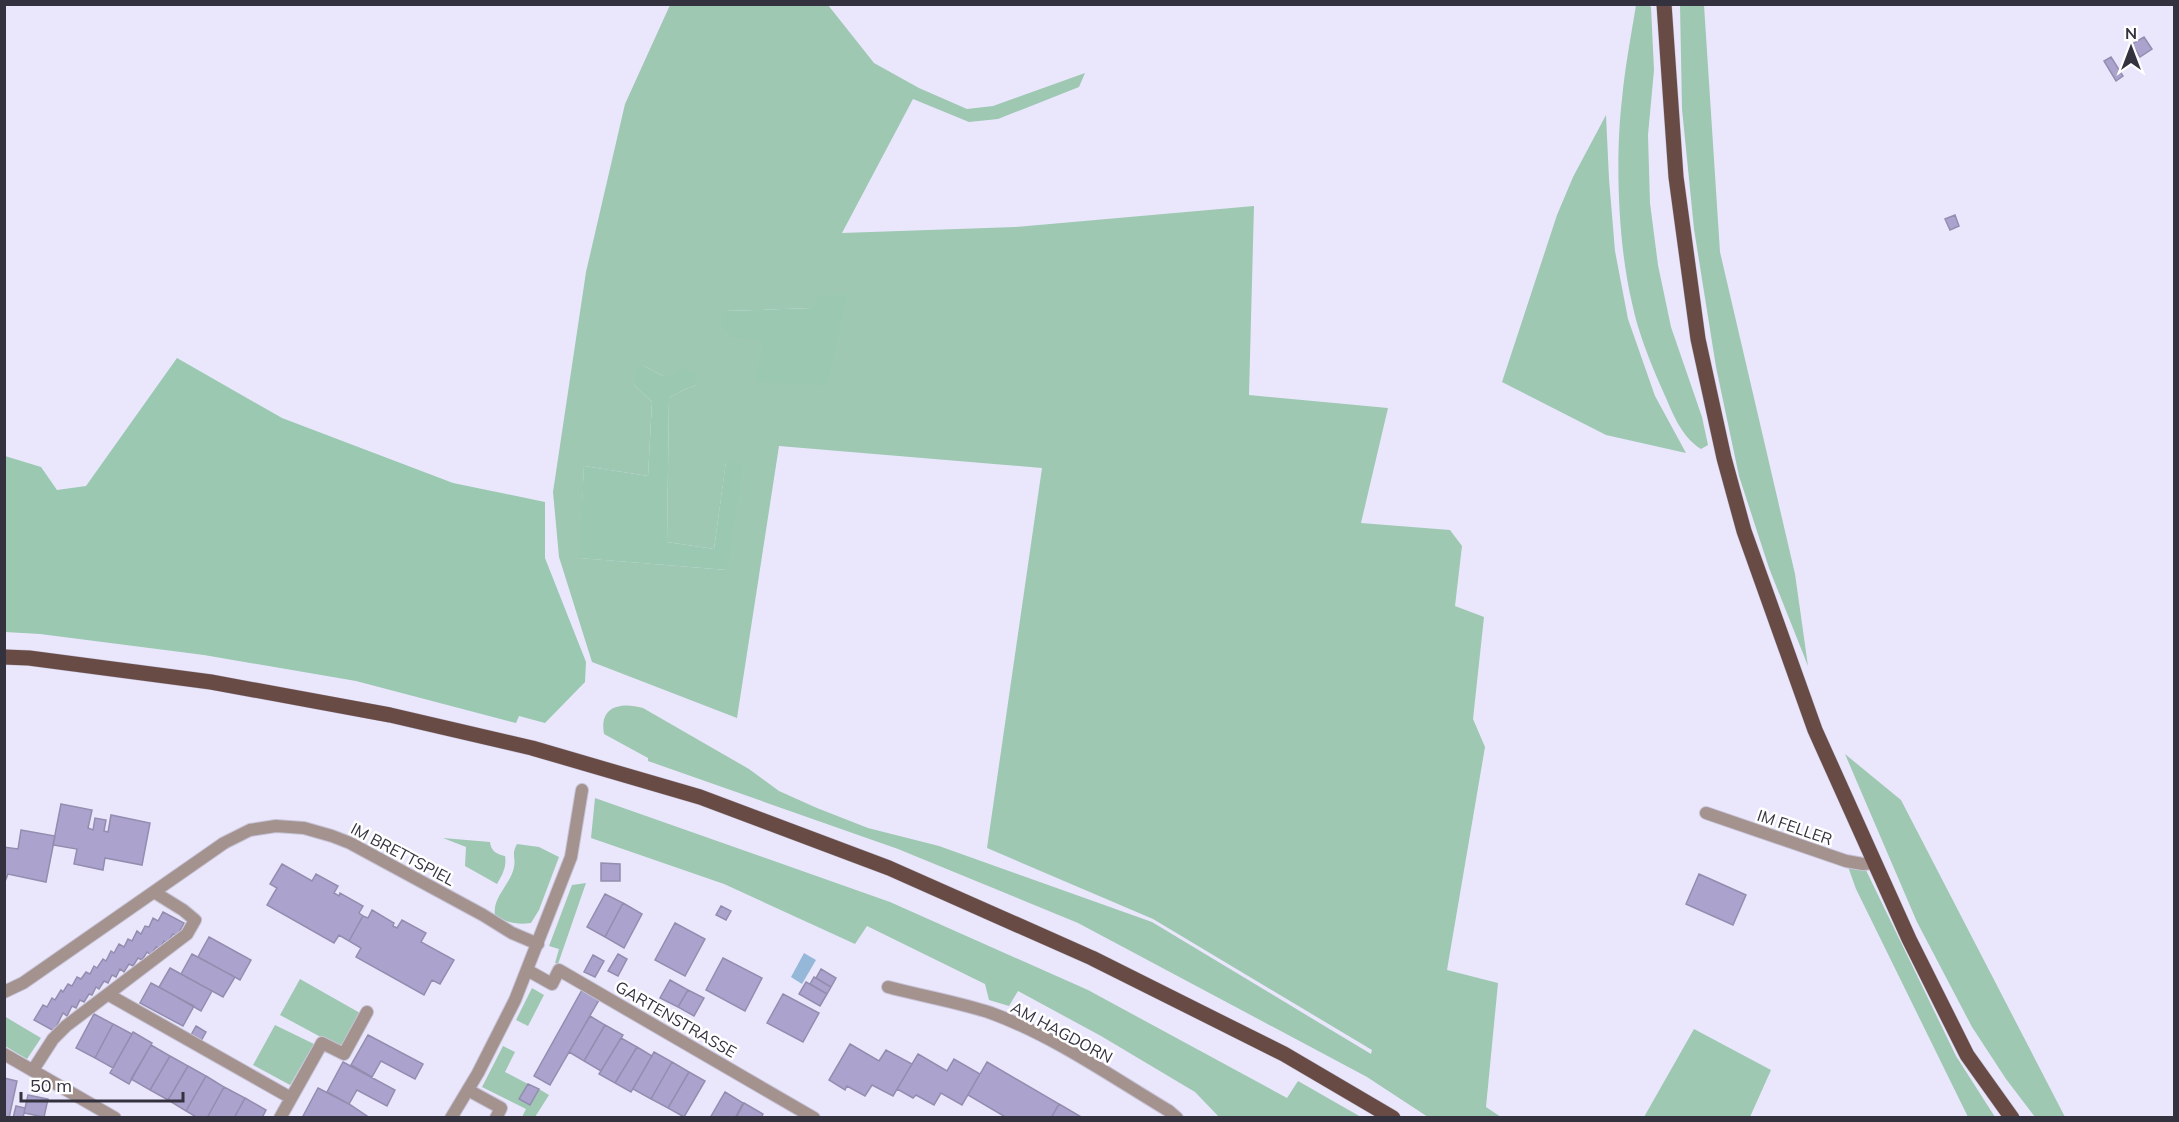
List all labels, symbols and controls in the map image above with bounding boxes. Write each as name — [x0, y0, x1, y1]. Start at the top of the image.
north arrow — [2101, 18, 2161, 78]
text: N — [2125, 23, 2137, 43]
street label: IM FELLER — [1755, 805, 1835, 849]
street label: IM BRETTSPIEL — [348, 818, 459, 890]
street label: GARTENSTRASSE — [612, 976, 740, 1062]
street label: AM HAGDORN — [1008, 997, 1116, 1067]
scale bar — [21, 1065, 183, 1103]
text: 50 m — [30, 1074, 72, 1097]

